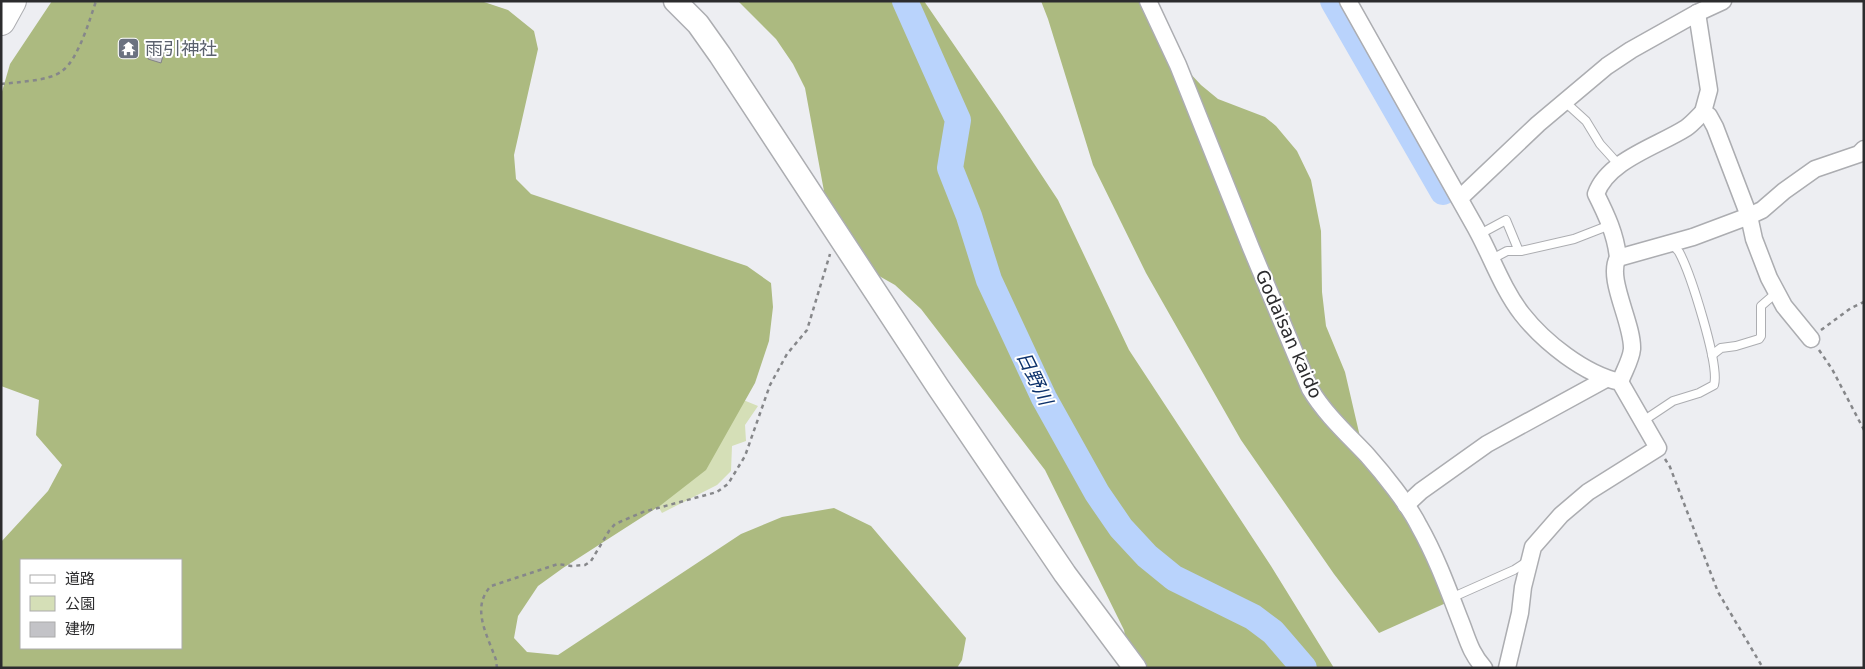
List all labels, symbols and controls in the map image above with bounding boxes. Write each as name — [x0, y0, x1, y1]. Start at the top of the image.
temple icon: 雨引神社 — [117, 36, 141, 60]
place label: 雨引神社 — [145, 38, 217, 59]
street label: Godaisan kaido — [1251, 266, 1327, 402]
water label: 日野川 — [1013, 348, 1058, 410]
legend — [20, 559, 182, 649]
text: 道路 — [65, 570, 95, 588]
text: 公園 — [65, 595, 95, 613]
text: 建物 — [65, 620, 95, 638]

